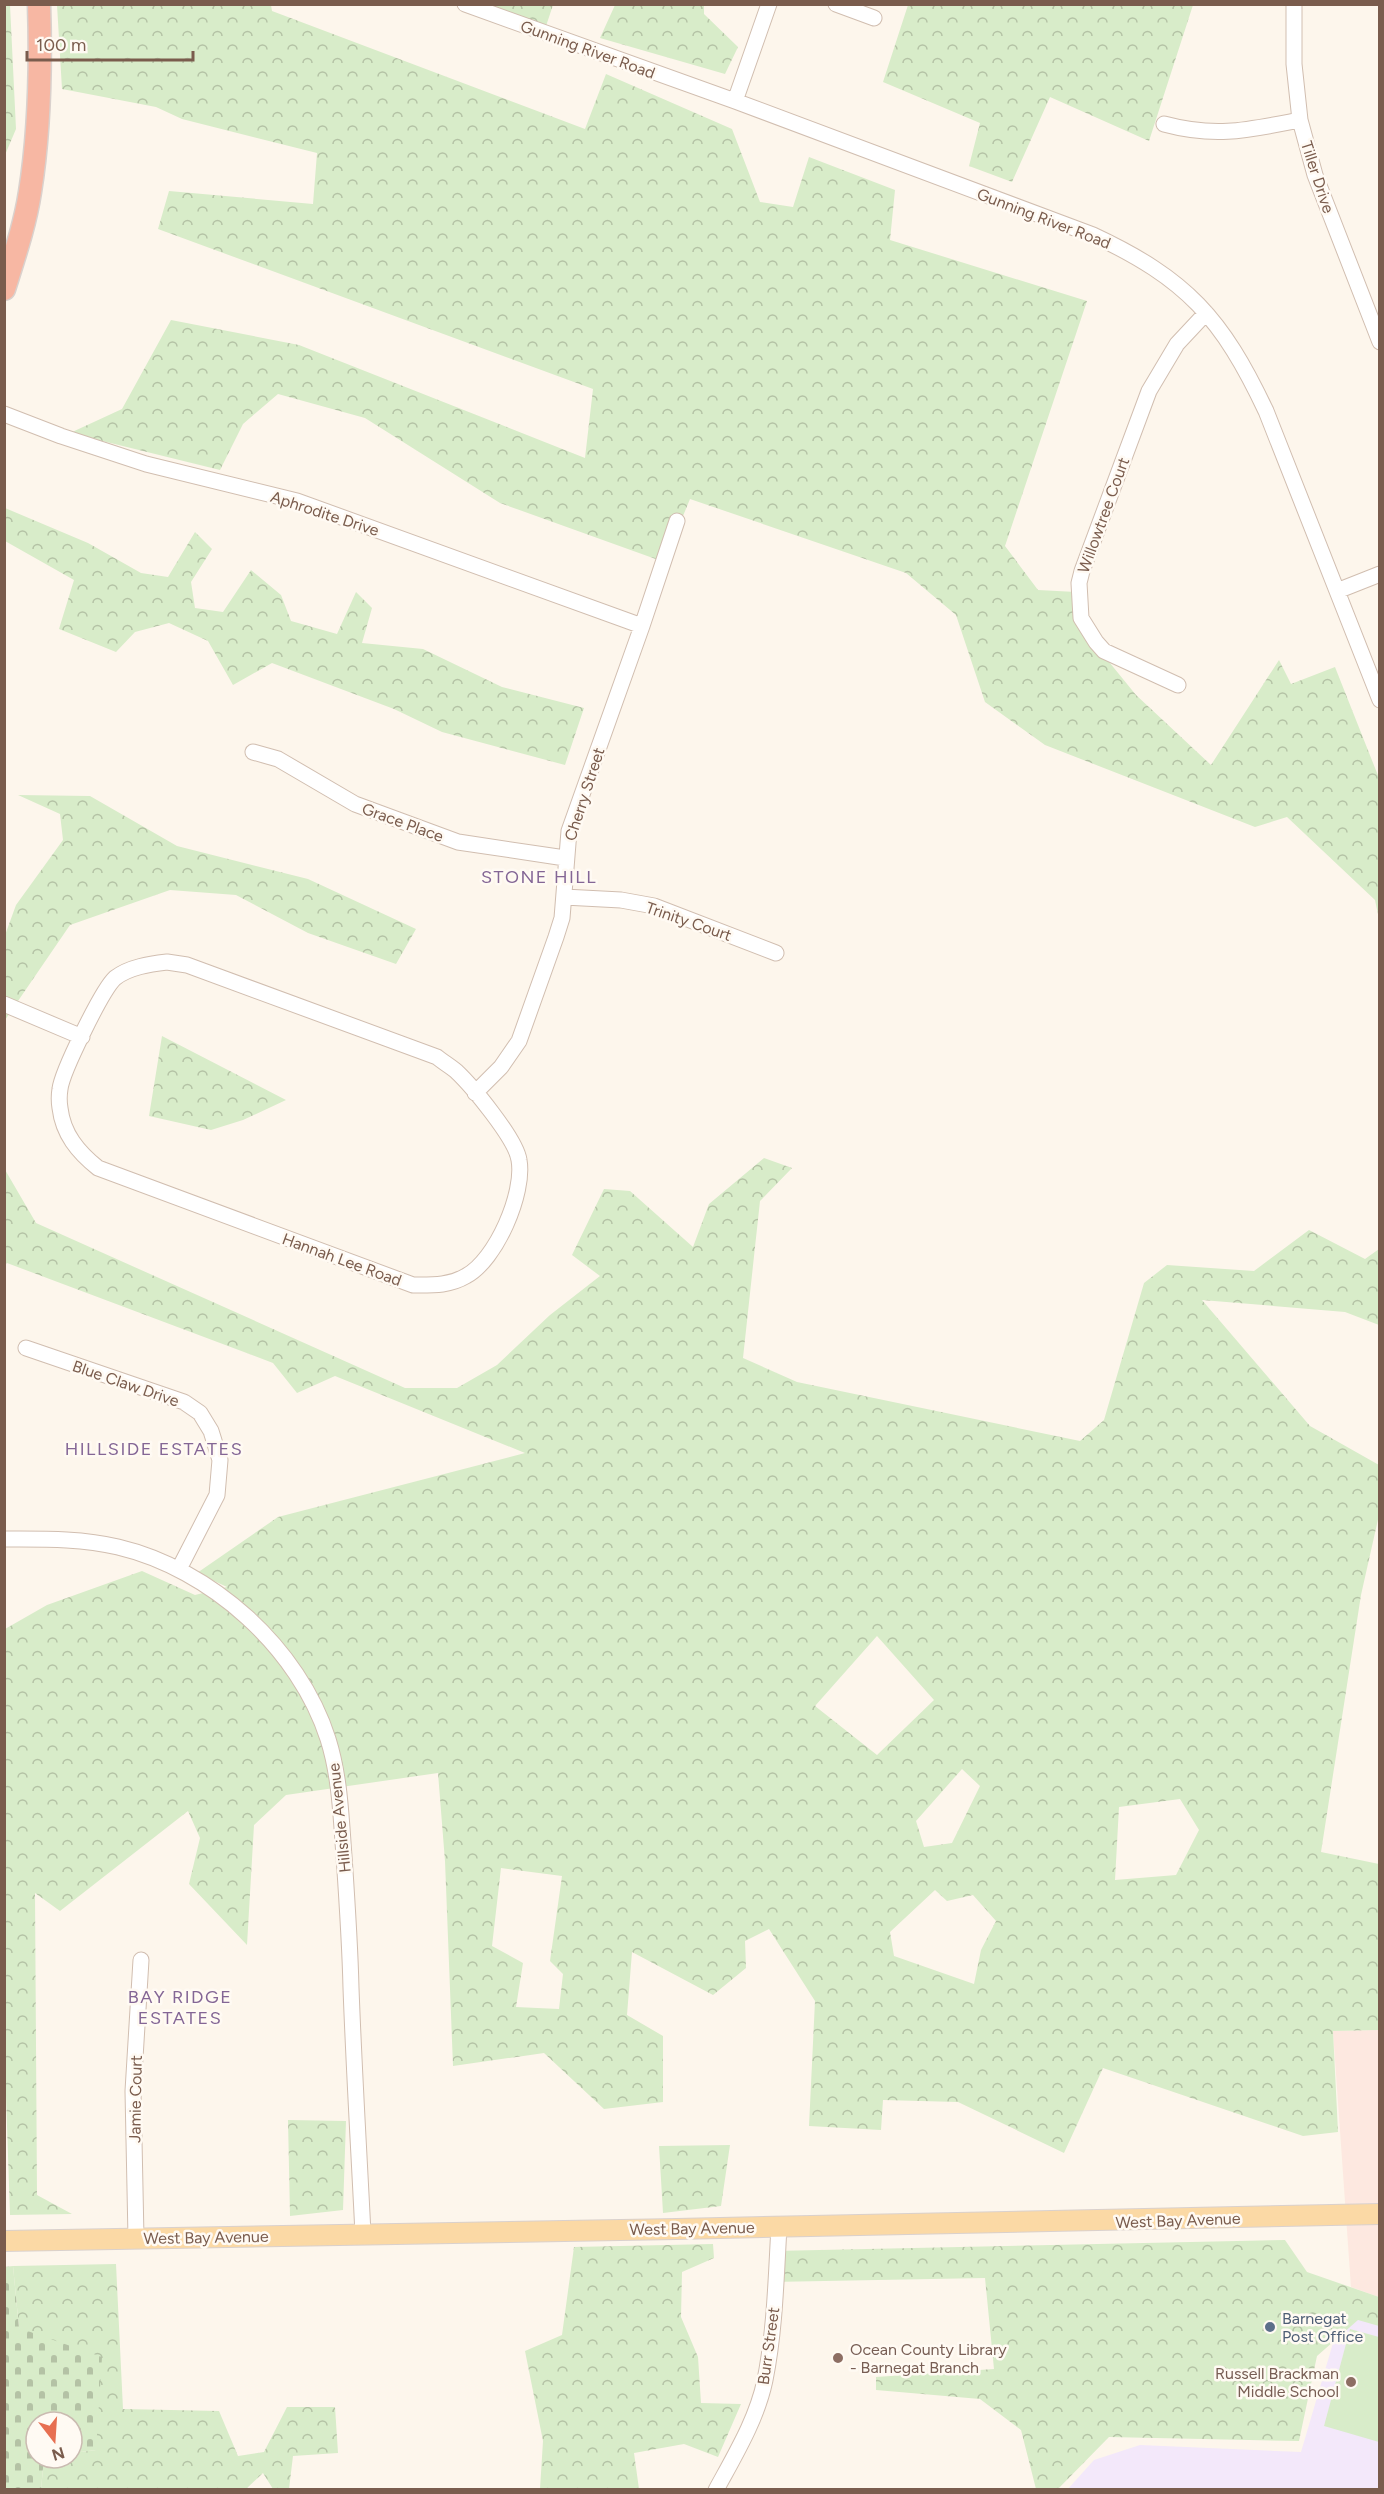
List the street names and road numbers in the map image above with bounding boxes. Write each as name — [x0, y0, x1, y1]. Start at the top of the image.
street label: Gunning River Road — [518, 16, 658, 83]
street label: Tiller Drive — [1297, 139, 1338, 216]
street label: Gunning River Road — [974, 184, 1113, 253]
street label: Willowtree Court — [1074, 455, 1133, 576]
street label: Aphrodite Drive — [268, 487, 382, 540]
street label: Cherry Street — [560, 745, 609, 843]
street label: Grace Place — [359, 799, 446, 846]
street label: Trinity Court — [643, 898, 734, 945]
street label: Hannah Lee Road — [280, 1229, 404, 1290]
street label: Blue Claw Drive — [70, 1356, 182, 1411]
street label: Hillside Avenue — [324, 1762, 355, 1874]
street label: Jamie Court — [125, 2055, 146, 2143]
street label: West Bay Avenue — [1115, 2209, 1241, 2232]
street label: West Bay Avenue — [629, 2218, 755, 2239]
street label: West Bay Avenue — [143, 2227, 269, 2248]
street label: Burr Street — [754, 2306, 783, 2386]

